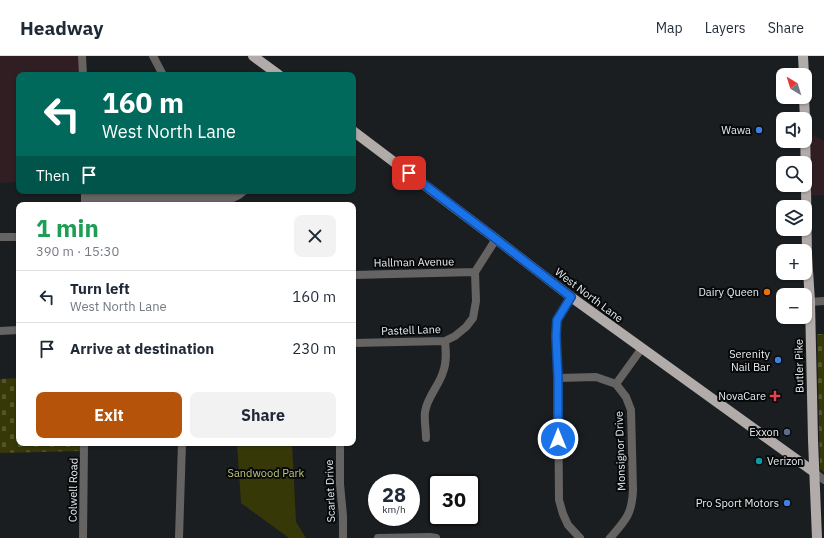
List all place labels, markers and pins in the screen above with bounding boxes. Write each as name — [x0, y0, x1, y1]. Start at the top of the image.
place label: Wawa — [721, 123, 751, 137]
marker: Wawa — [754, 125, 764, 135]
pin — [392, 156, 426, 190]
place label: Dairy Queen — [698, 285, 759, 299]
marker: Dairy Queen — [762, 287, 772, 297]
place label: Serenity Nail Bar — [729, 347, 770, 374]
marker: Serenity Nail Bar — [773, 355, 783, 365]
place label: NovaCare — [718, 389, 766, 403]
marker: NovaCare — [769, 390, 781, 402]
place label: Exxon — [749, 425, 779, 439]
marker: Exxon — [782, 427, 792, 437]
place label: Verizon — [767, 454, 804, 468]
marker: Verizon — [754, 456, 764, 466]
place label: Pro Sport Motors — [696, 496, 779, 510]
marker: Pro Sport Motors — [782, 498, 792, 508]

